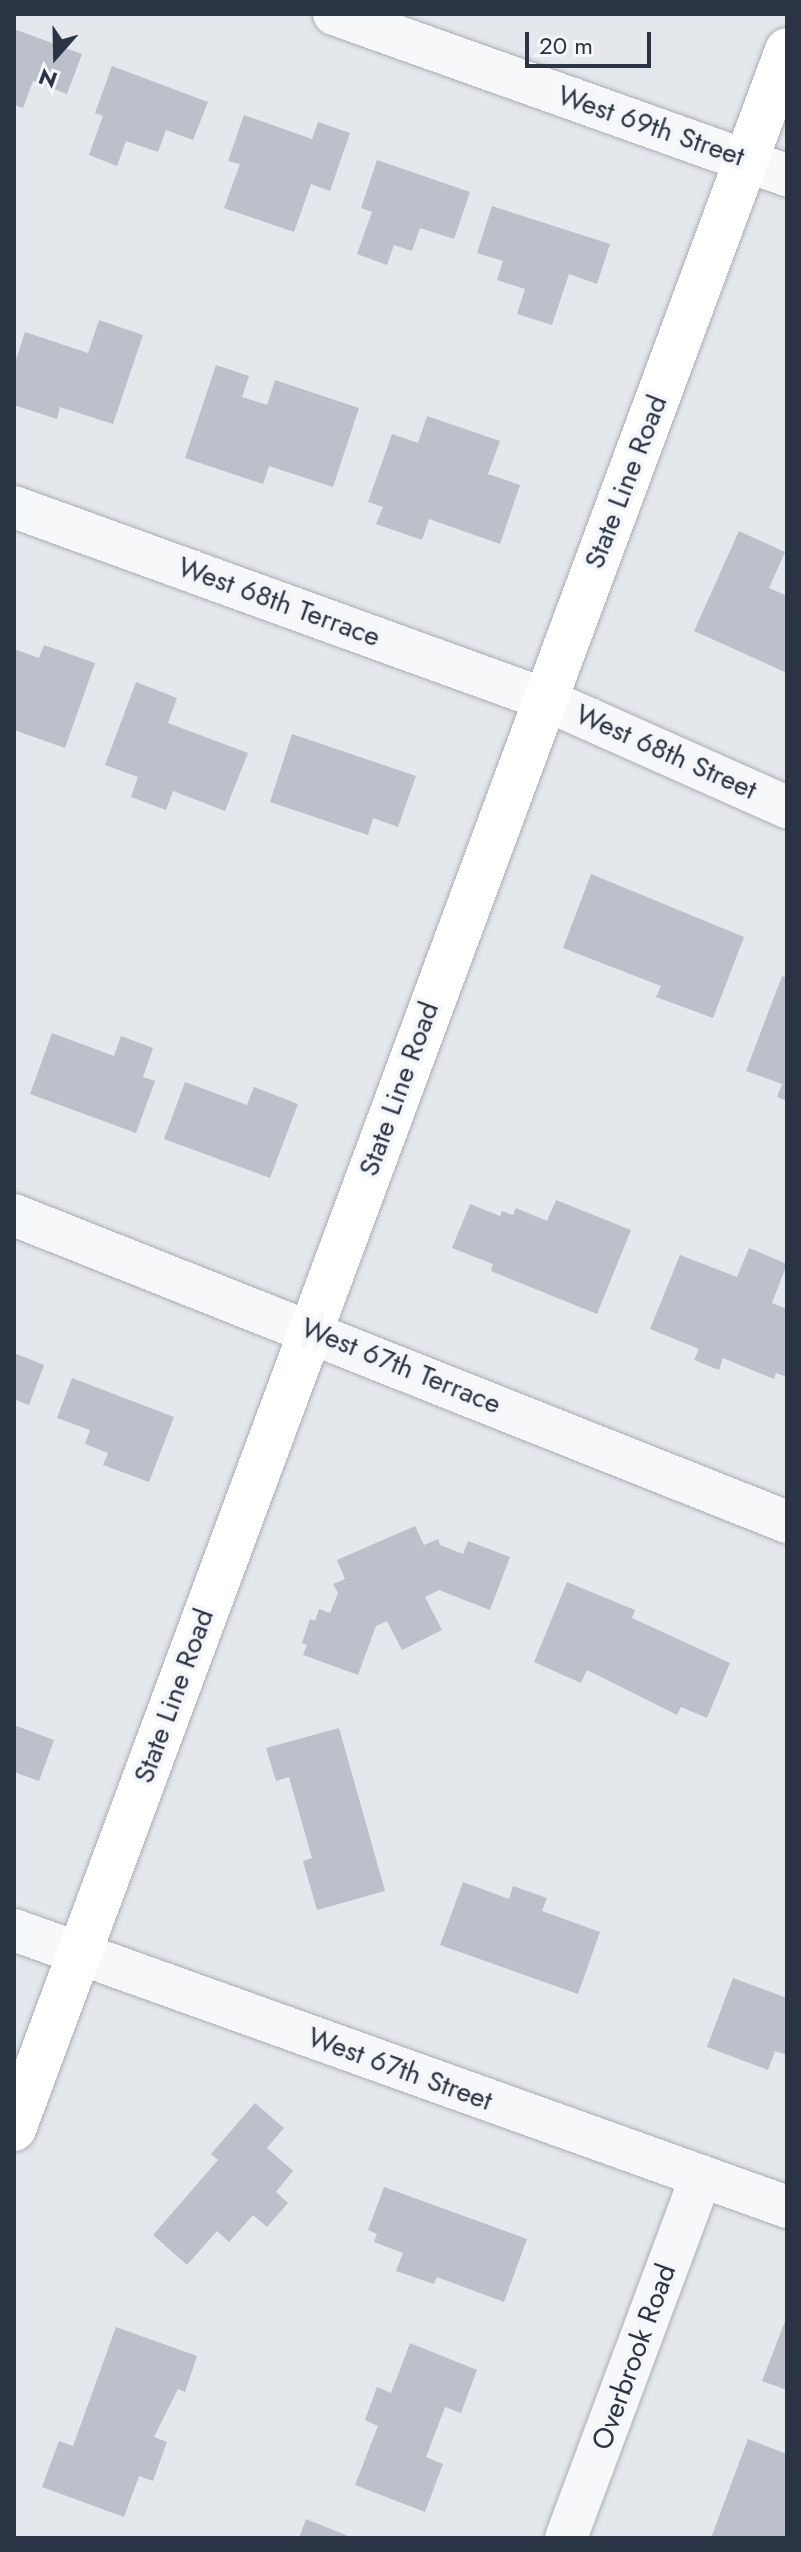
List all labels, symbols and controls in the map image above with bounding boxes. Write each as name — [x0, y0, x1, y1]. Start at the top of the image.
north arrow — [16, 16, 96, 96]
scale bar — [529, 16, 655, 66]
text: 20 m — [539, 28, 593, 63]
text: N — [34, 61, 61, 97]
street label: West 69th Street — [553, 78, 749, 174]
street label: State Line Road — [578, 391, 674, 573]
street label: West 68th Terrace — [173, 550, 385, 654]
street label: West 68th Street — [570, 697, 762, 807]
street label: State Line Road — [352, 997, 446, 1181]
street label: West 67th Terrace — [296, 1311, 506, 1421]
street label: State Line Road — [127, 1604, 221, 1788]
street label: West 67th Street — [303, 2020, 497, 2118]
street label: Overbrook Road — [585, 2259, 683, 2455]

